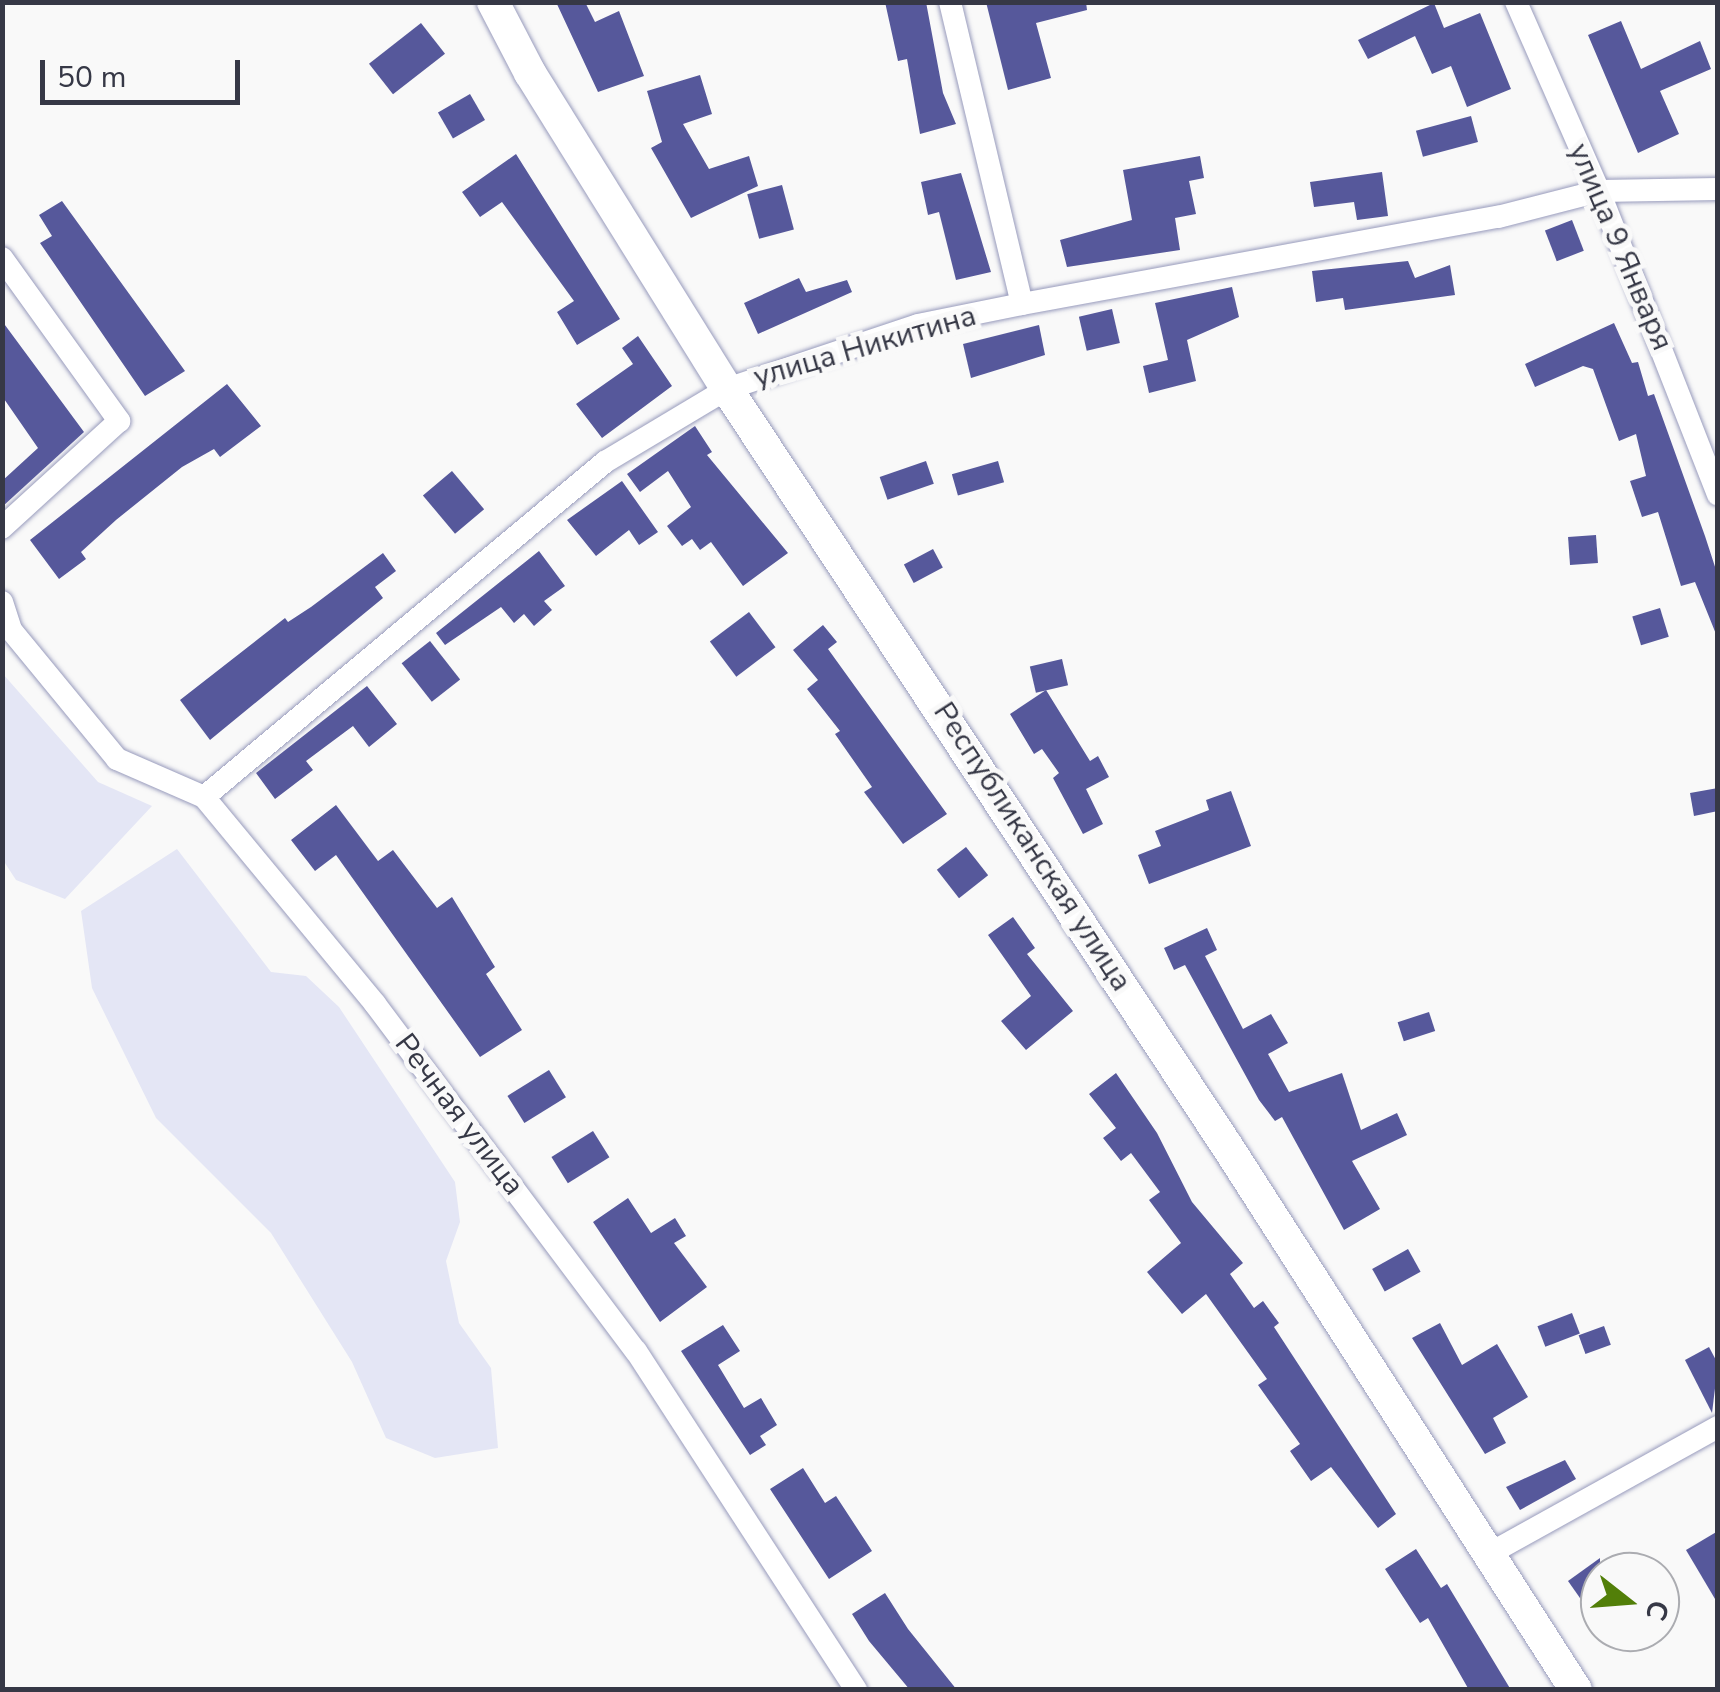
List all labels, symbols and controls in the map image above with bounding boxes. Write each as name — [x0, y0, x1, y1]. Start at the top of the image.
scale bar — [45, 40, 245, 102]
text: 50 m — [57, 57, 126, 98]
street label: улица 9 Января — [1560, 138, 1680, 356]
street label: улица Никитина — [750, 298, 980, 396]
street label: Республиканская улица — [925, 696, 1139, 998]
street label: Речная улица — [387, 1027, 531, 1203]
north arrow — [1580, 1552, 1680, 1652]
text: С — [1636, 1596, 1678, 1625]

